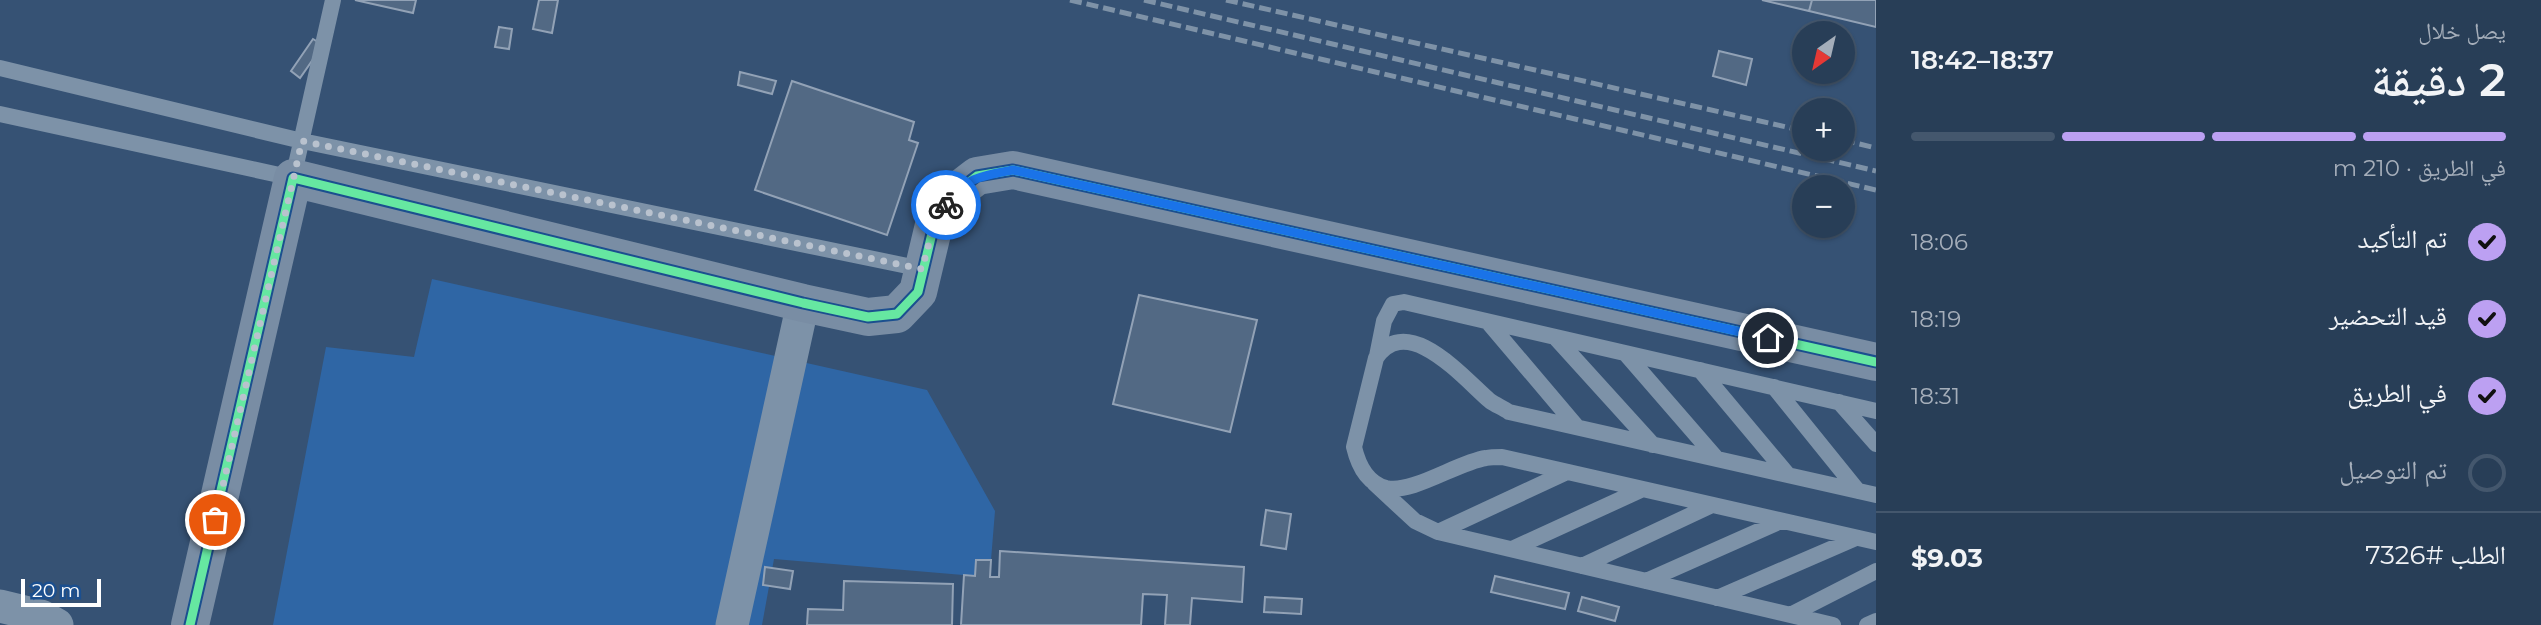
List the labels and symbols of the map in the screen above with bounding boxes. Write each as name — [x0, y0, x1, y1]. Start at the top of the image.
north arrow — [1792, 21, 1855, 84]
courier — [911, 170, 981, 240]
pin — [1738, 308, 1798, 368]
pin — [185, 490, 245, 550]
scale bar — [21, 576, 102, 608]

